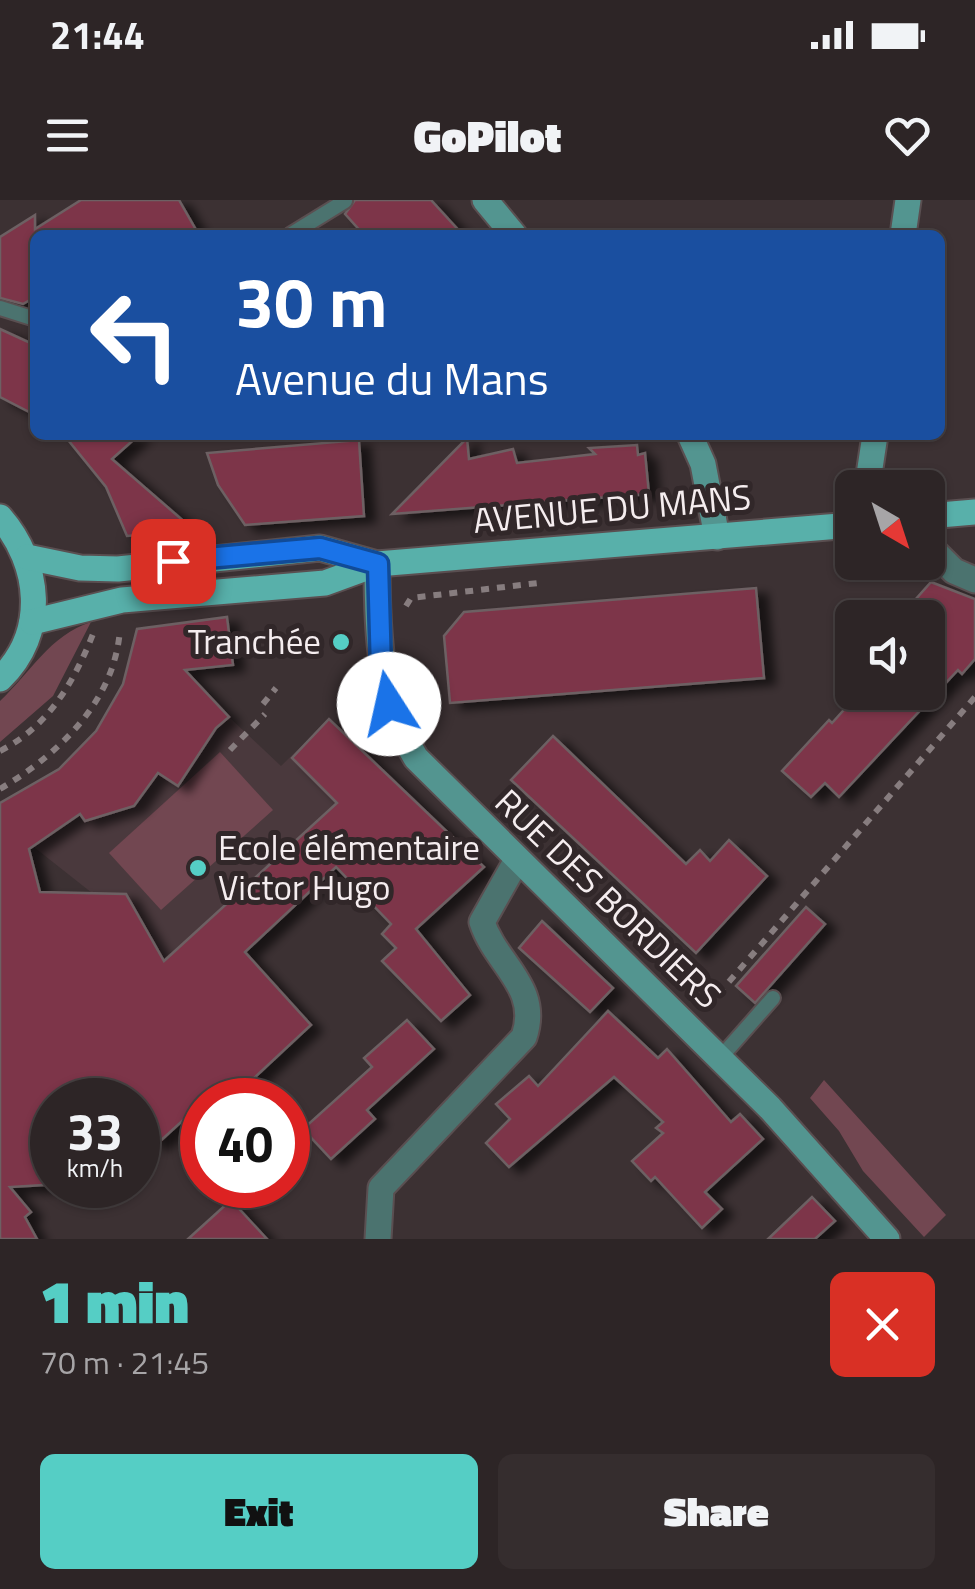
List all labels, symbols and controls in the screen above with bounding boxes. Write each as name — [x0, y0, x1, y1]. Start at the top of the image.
text: 21:44 — [50, 6, 145, 64]
text: GoPilot — [413, 101, 562, 169]
icon: menu — [40, 108, 95, 163]
icon: heart — [880, 108, 935, 163]
text: 30 m — [235, 248, 388, 354]
icon: left — [70, 270, 200, 400]
text: Avenue du Mans — [235, 344, 549, 412]
street label: AVENUE DU MANS — [471, 469, 753, 547]
north arrow — [835, 470, 945, 580]
map controls — [835, 470, 945, 710]
pin — [131, 519, 216, 604]
icon: arrive — [146, 534, 201, 589]
button: sound — [835, 600, 945, 710]
place label: Tranchée — [188, 614, 321, 668]
marker: Tranchée — [330, 631, 352, 653]
position arrow — [337, 652, 441, 756]
street label: RUE DES BORDIERS — [483, 776, 734, 1021]
place label: Ecole élémentaire Victor Hugo — [218, 820, 480, 914]
marker: Ecole élémentaire Victor Hugo — [187, 857, 209, 879]
speed limit sign: 40 — [180, 1078, 310, 1208]
text: 33 — [67, 1093, 123, 1169]
text: km/h — [67, 1149, 123, 1187]
text: 1 min — [40, 1255, 189, 1346]
button: close — [830, 1272, 935, 1377]
text: 70 m · 21:45 — [40, 1338, 209, 1386]
button: Exit — [40, 1454, 478, 1569]
button: Share — [498, 1454, 935, 1569]

